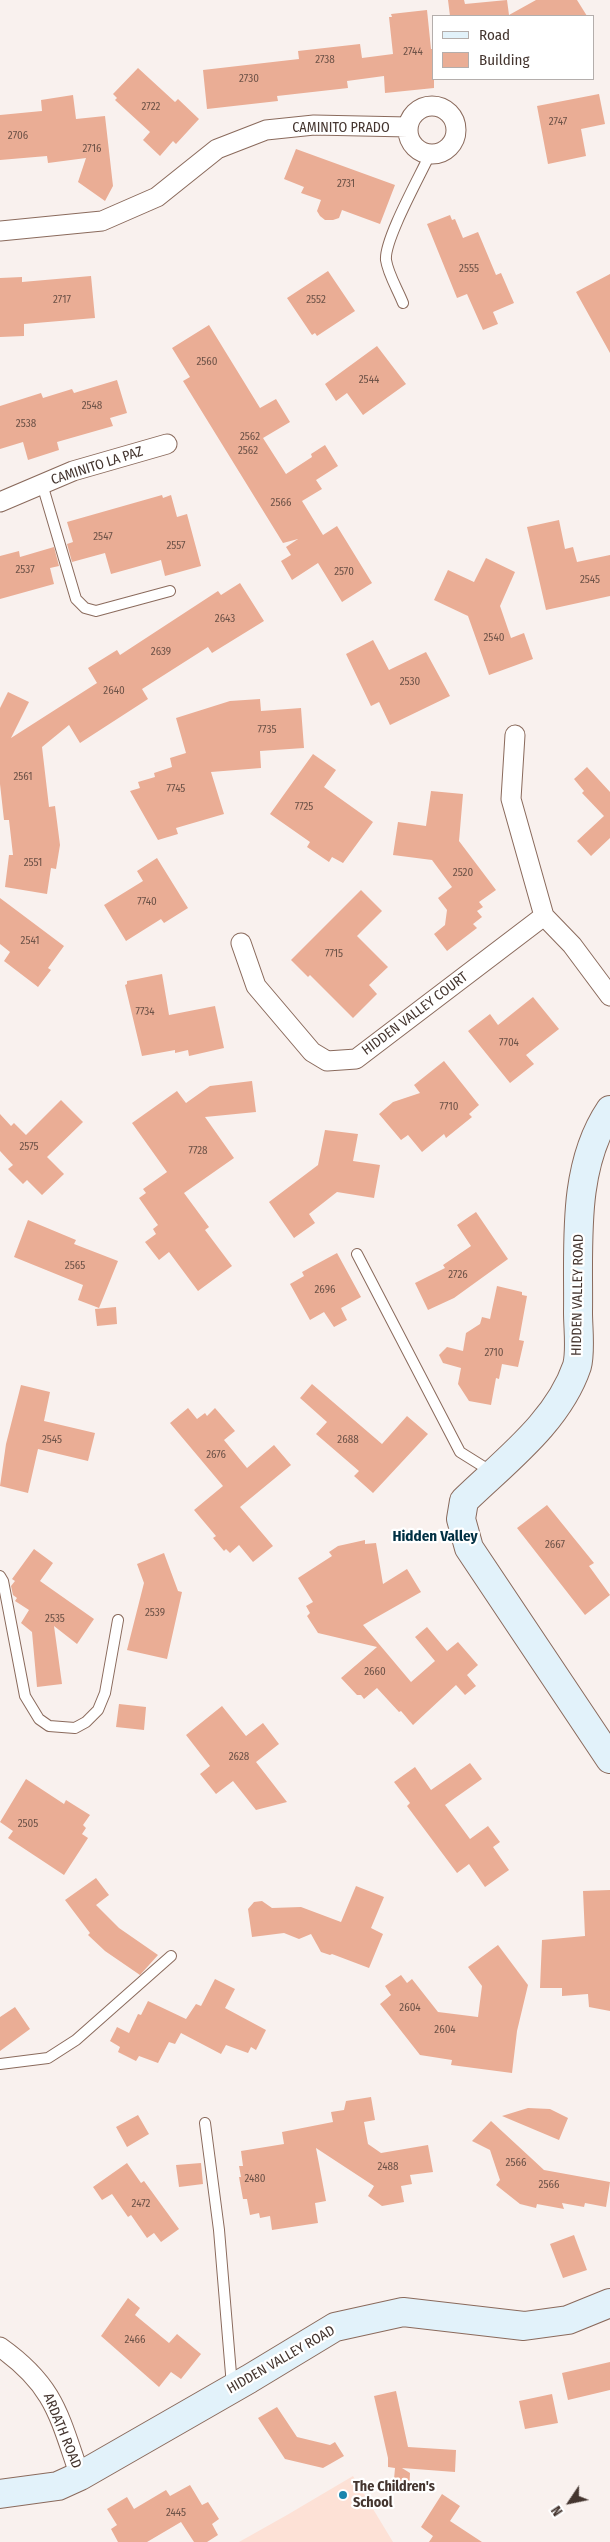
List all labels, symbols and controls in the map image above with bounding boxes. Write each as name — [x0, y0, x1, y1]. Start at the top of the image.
legend — [432, 15, 595, 80]
text: Road — [479, 26, 510, 44]
house number: 2744 — [403, 45, 423, 59]
text: Building — [479, 51, 530, 69]
house number: 2738 — [315, 53, 335, 67]
house number: 2730 — [239, 72, 259, 86]
house number: 2722 — [142, 100, 160, 114]
house number: 2747 — [549, 115, 567, 129]
street label: CAMINITO PRADO — [292, 120, 390, 136]
house number: 2706 — [8, 129, 28, 143]
house number: 2716 — [83, 142, 101, 156]
house number: 2731 — [337, 177, 355, 191]
house number: 2555 — [459, 262, 479, 276]
house number: 2717 — [53, 293, 71, 307]
house number: 2552 — [306, 293, 326, 307]
house number: 2560 — [196, 355, 218, 369]
house number: 2544 — [359, 373, 379, 387]
house number: 2548 — [82, 399, 102, 413]
house number: 2538 — [16, 417, 36, 431]
house number: 2562 — [240, 430, 260, 444]
street label: CAMINITO LA PAZ — [49, 443, 145, 489]
house number: 2562 — [238, 444, 258, 458]
house number: 2566 — [271, 496, 291, 510]
house number: 2547 — [93, 530, 113, 544]
house number: 2557 — [166, 539, 186, 553]
house number: 2537 — [15, 563, 35, 577]
house number: 2570 — [334, 565, 354, 579]
house number: 2545 — [580, 573, 600, 587]
house number: 2643 — [215, 612, 235, 626]
house number: 2540 — [484, 631, 504, 645]
house number: 2639 — [151, 645, 171, 659]
house number: 2530 — [400, 675, 420, 689]
house number: 2640 — [103, 684, 125, 698]
house number: 7735 — [258, 723, 276, 737]
house number: 2561 — [13, 770, 33, 784]
house number: 7745 — [167, 782, 185, 796]
house number: 7725 — [295, 800, 313, 814]
house number: 2551 — [24, 856, 42, 870]
house number: 2520 — [453, 866, 473, 880]
house number: 7740 — [137, 895, 157, 909]
house number: 2541 — [21, 934, 39, 948]
house number: 7715 — [325, 947, 343, 961]
street label: HIDDEN VALLEY COURT — [359, 969, 471, 1059]
house number: 7734 — [135, 1005, 155, 1019]
house number: 7704 — [499, 1036, 519, 1050]
house number: 7710 — [440, 1100, 458, 1114]
house number: 2575 — [19, 1140, 39, 1154]
house number: 7728 — [188, 1144, 208, 1158]
street label: HIDDEN VALLEY ROAD — [569, 1234, 587, 1356]
house number: 2565 — [65, 1259, 85, 1273]
house number: 2726 — [448, 1268, 468, 1282]
house number: 2696 — [315, 1283, 335, 1297]
house number: 2710 — [484, 1346, 504, 1360]
house number: 2545 — [42, 1433, 62, 1447]
house number: 2688 — [337, 1433, 359, 1447]
house number: 2676 — [206, 1448, 226, 1462]
district label: Hidden Valley — [392, 1528, 478, 1546]
house number: 2667 — [545, 1538, 565, 1552]
house number: 2539 — [145, 1606, 165, 1620]
house number: 2535 — [45, 1612, 65, 1626]
house number: 2660 — [364, 1665, 386, 1679]
house number: 2628 — [229, 1750, 249, 1764]
house number: 2505 — [18, 1817, 38, 1831]
house number: 2604 — [399, 2001, 421, 2015]
house number: 2604 — [434, 2023, 456, 2037]
house number: 2566 — [506, 2156, 526, 2170]
house number: 2488 — [378, 2160, 398, 2174]
house number: 2480 — [244, 2172, 266, 2186]
house number: 2566 — [539, 2178, 559, 2192]
house number: 2472 — [132, 2197, 150, 2211]
street label: HIDDEN VALLEY ROAD — [224, 2322, 338, 2398]
house number: 2466 — [125, 2333, 145, 2347]
street label: ARDATH ROAD — [39, 2391, 85, 2471]
north arrow — [545, 2477, 595, 2527]
place label: The Children's School — [353, 2479, 435, 2512]
marker: The Children's School — [337, 2489, 349, 2501]
text: N — [548, 2502, 567, 2519]
house number: 2445 — [166, 2506, 186, 2520]

